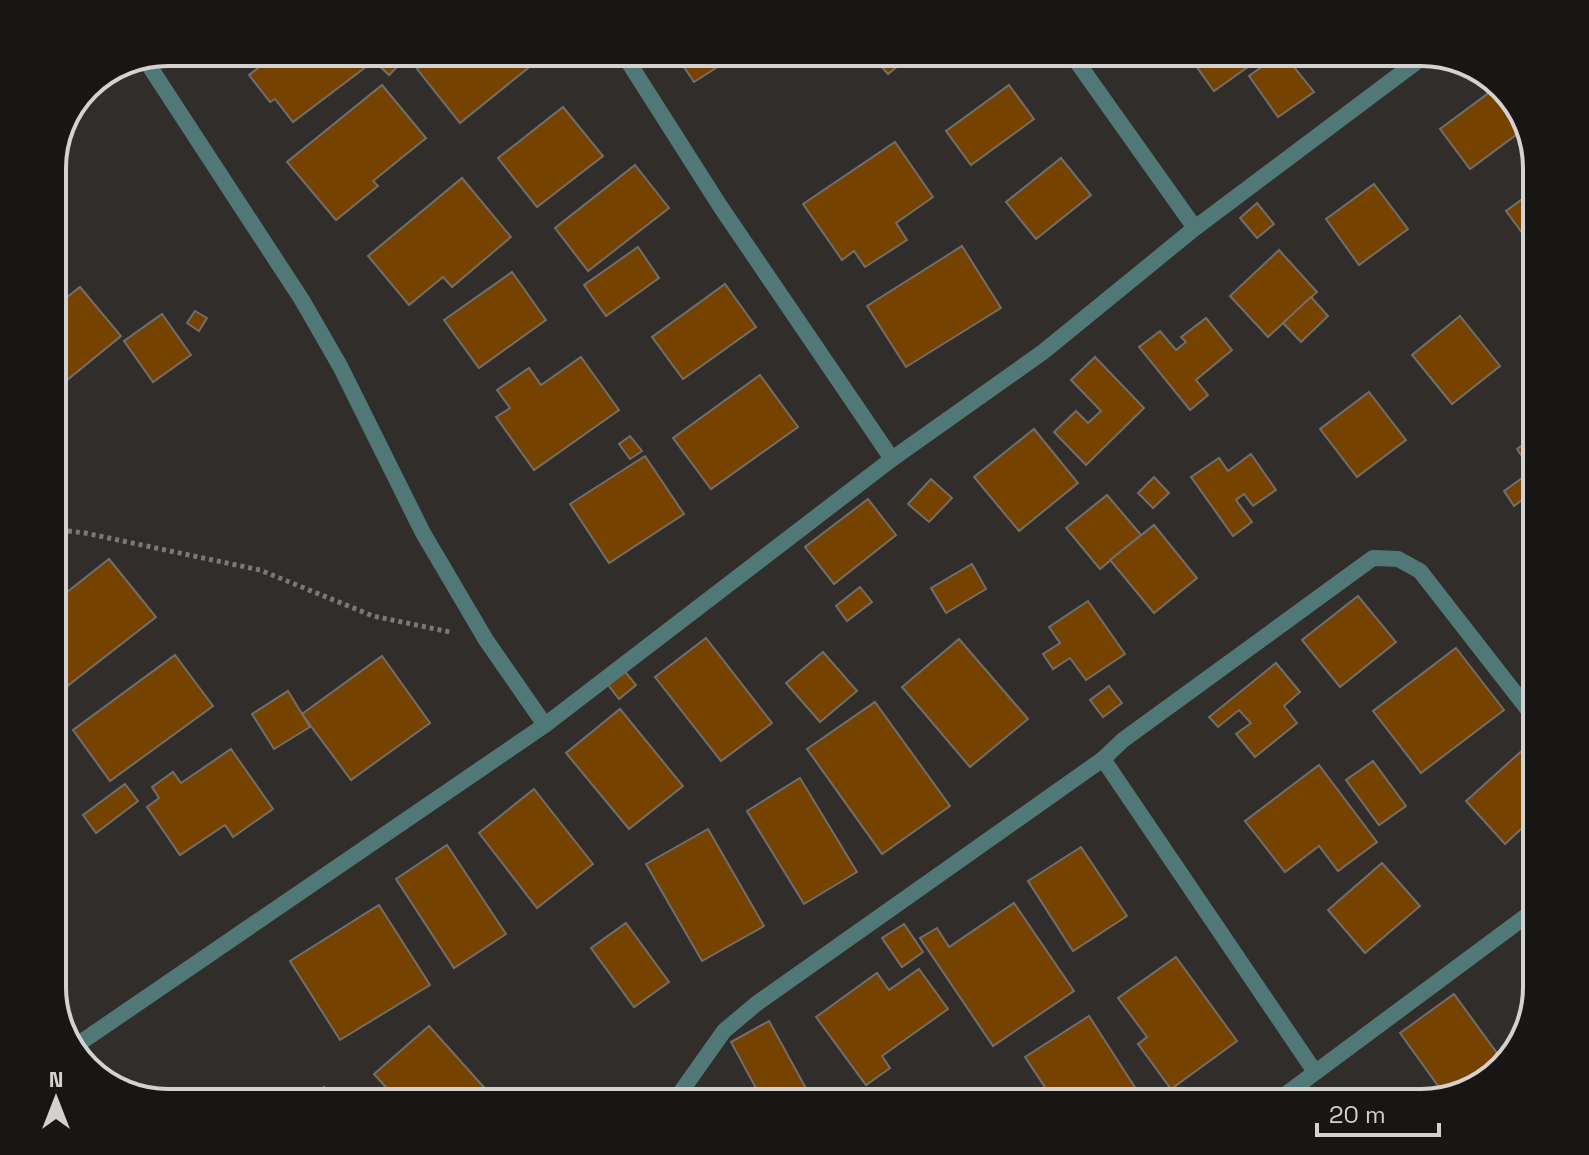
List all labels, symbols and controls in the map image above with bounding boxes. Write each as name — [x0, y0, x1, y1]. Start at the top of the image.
north arrow — [16, 1059, 96, 1139]
text: N — [49, 1065, 63, 1093]
scale bar — [1317, 1087, 1439, 1137]
text: 20 m — [1329, 1099, 1386, 1130]

